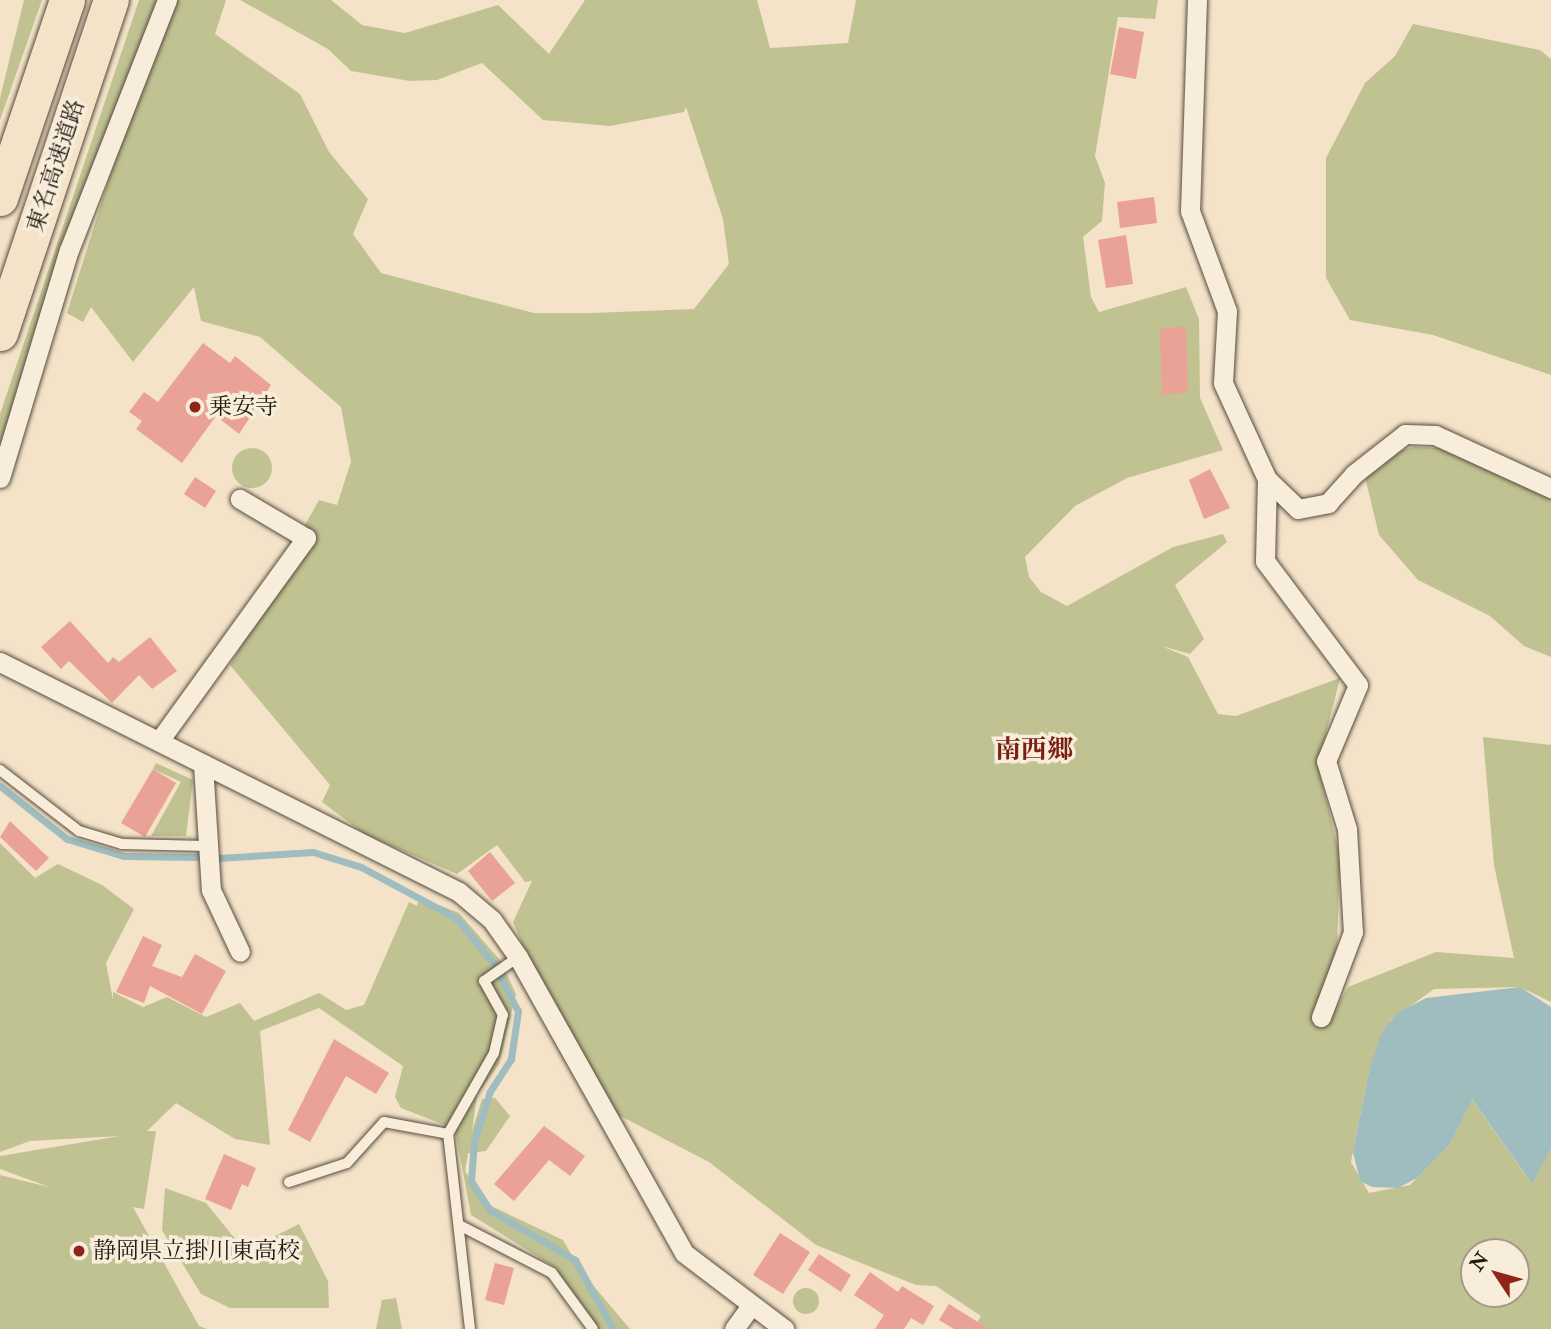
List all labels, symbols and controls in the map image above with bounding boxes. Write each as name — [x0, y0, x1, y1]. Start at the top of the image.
street label: 東名高速道路 — [22, 96, 90, 236]
place label: 乗安寺 — [209, 393, 278, 421]
marker: 乗安寺 — [187, 399, 203, 415]
district label: 南西郷 — [995, 735, 1073, 767]
place label: 静岡県立掛川東高校 — [93, 1237, 300, 1265]
north arrow — [1460, 1238, 1530, 1308]
marker: 静岡県立掛川東高校 — [71, 1243, 87, 1259]
text: N — [1465, 1248, 1494, 1276]

